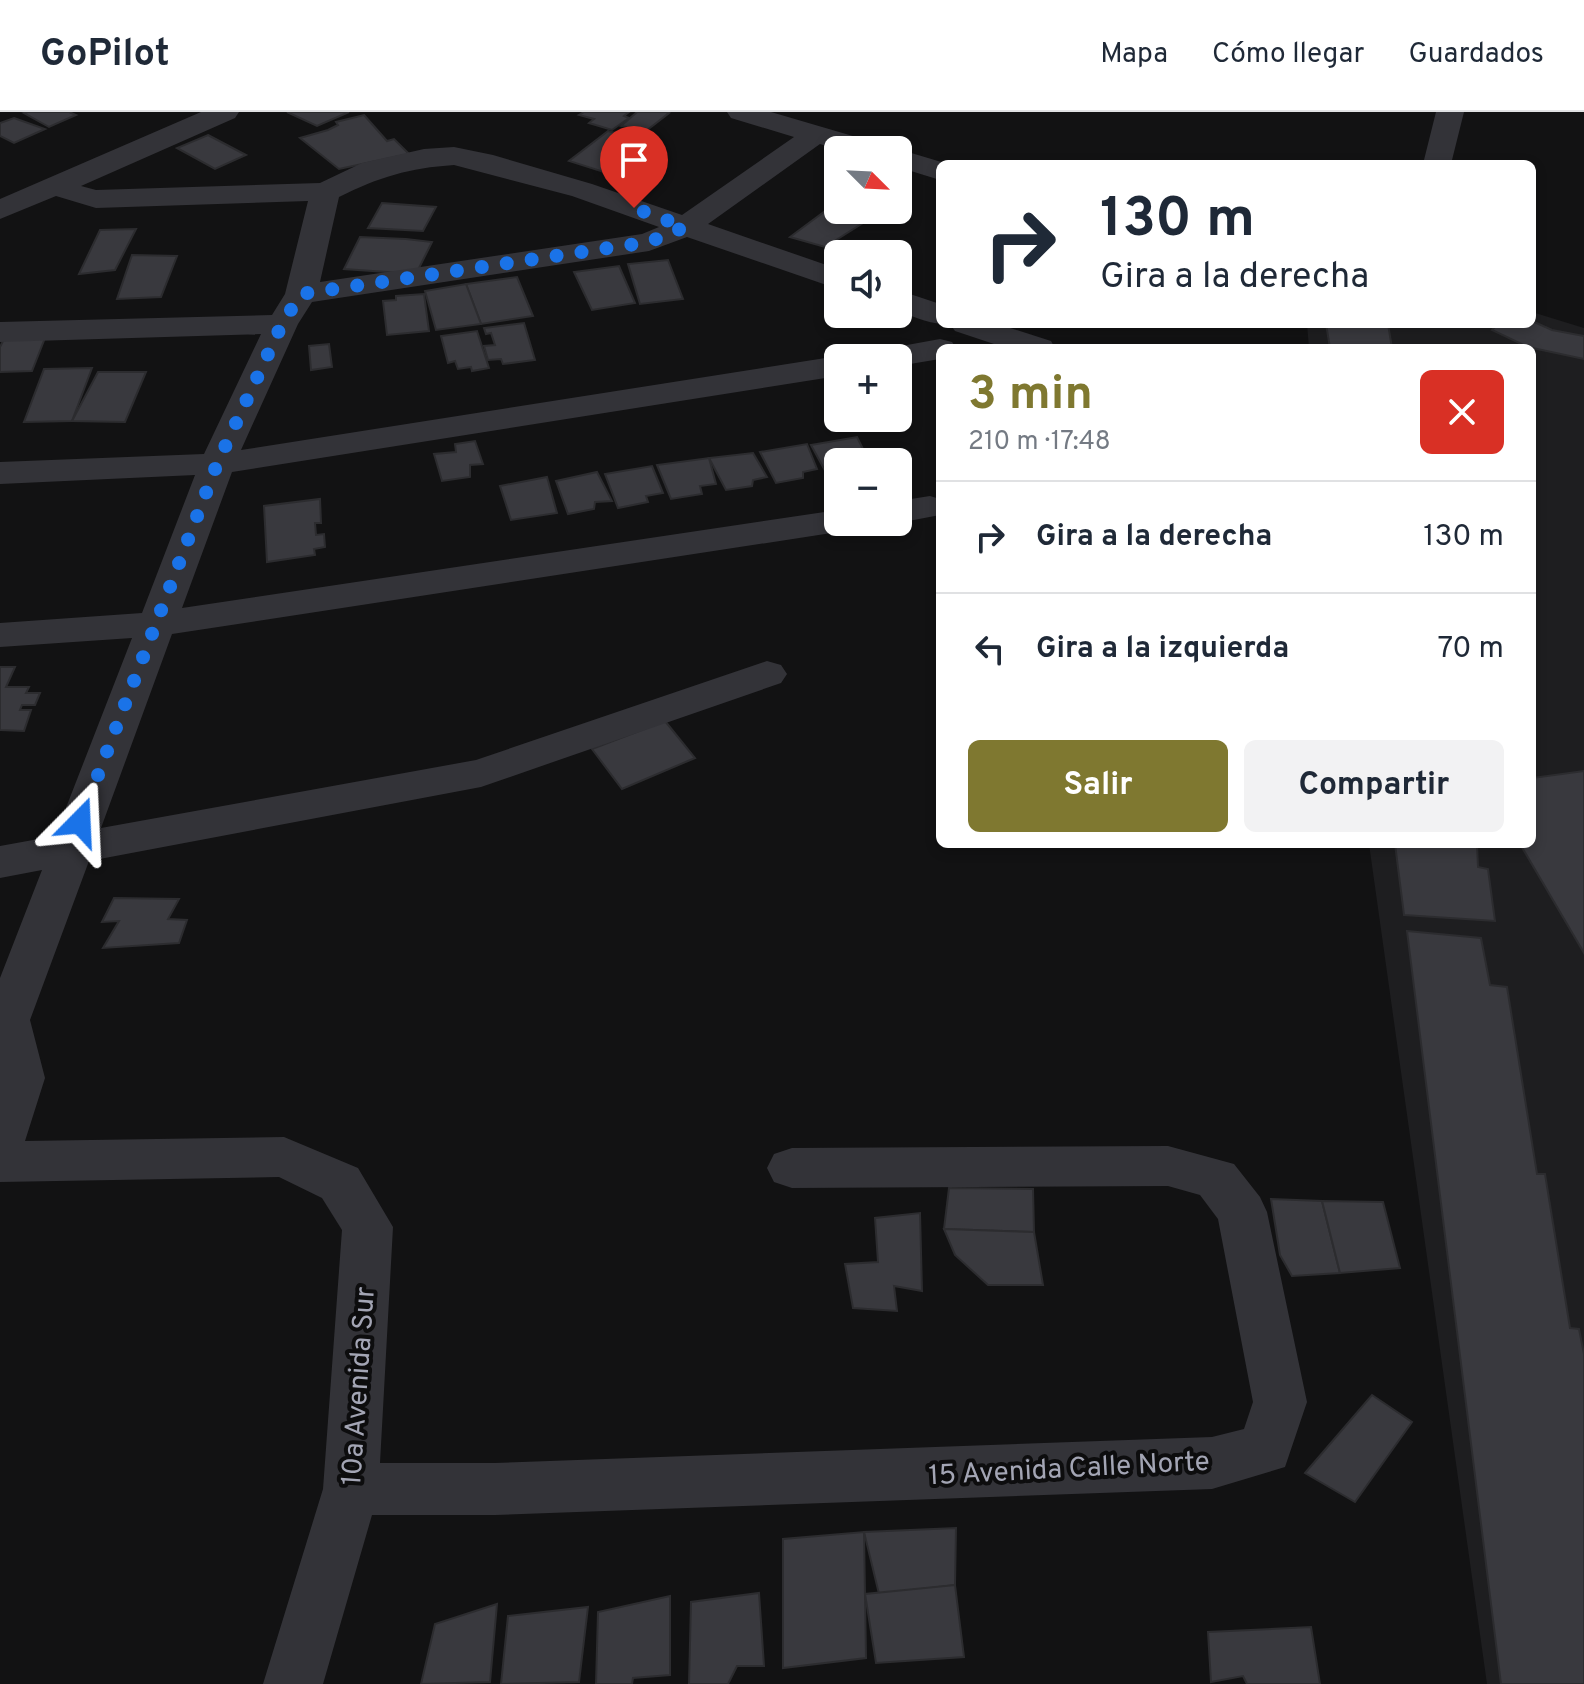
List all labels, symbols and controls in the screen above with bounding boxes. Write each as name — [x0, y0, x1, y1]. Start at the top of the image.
text: GoPilot — [40, 31, 170, 80]
text: Mapa — [1100, 37, 1168, 73]
text: Cómo llegar — [1212, 37, 1364, 73]
text: Guardados — [1408, 37, 1544, 73]
pin — [600, 126, 668, 208]
north arrow — [824, 136, 912, 224]
map controls — [824, 136, 912, 536]
icon: arrive — [612, 138, 656, 182]
text: 130 m — [1100, 186, 1255, 256]
icon: right — [968, 192, 1072, 296]
button: sound — [824, 240, 912, 328]
text: Gira a la derecha — [1100, 255, 1369, 301]
button: + — [824, 344, 912, 432]
text: 3 min — [968, 366, 1093, 426]
button: close — [1420, 370, 1504, 454]
text: 210 m · 17:48 — [968, 426, 1111, 459]
button: − — [824, 448, 912, 536]
icon: right — [968, 515, 1012, 559]
text: Gira a la derecha — [1036, 519, 1272, 556]
text: 130 m — [1423, 519, 1504, 556]
icon: left — [968, 627, 1012, 671]
text: Gira a la izquierda — [1036, 631, 1289, 668]
text: 70 m — [1438, 631, 1504, 668]
button: Salir — [968, 740, 1228, 832]
button: Compartir — [1244, 740, 1504, 832]
position arrow — [38, 780, 122, 864]
street label: 10a Avenida Sur — [335, 1285, 385, 1487]
street label: 15 Avenida Calle Norte — [928, 1445, 1211, 1495]

